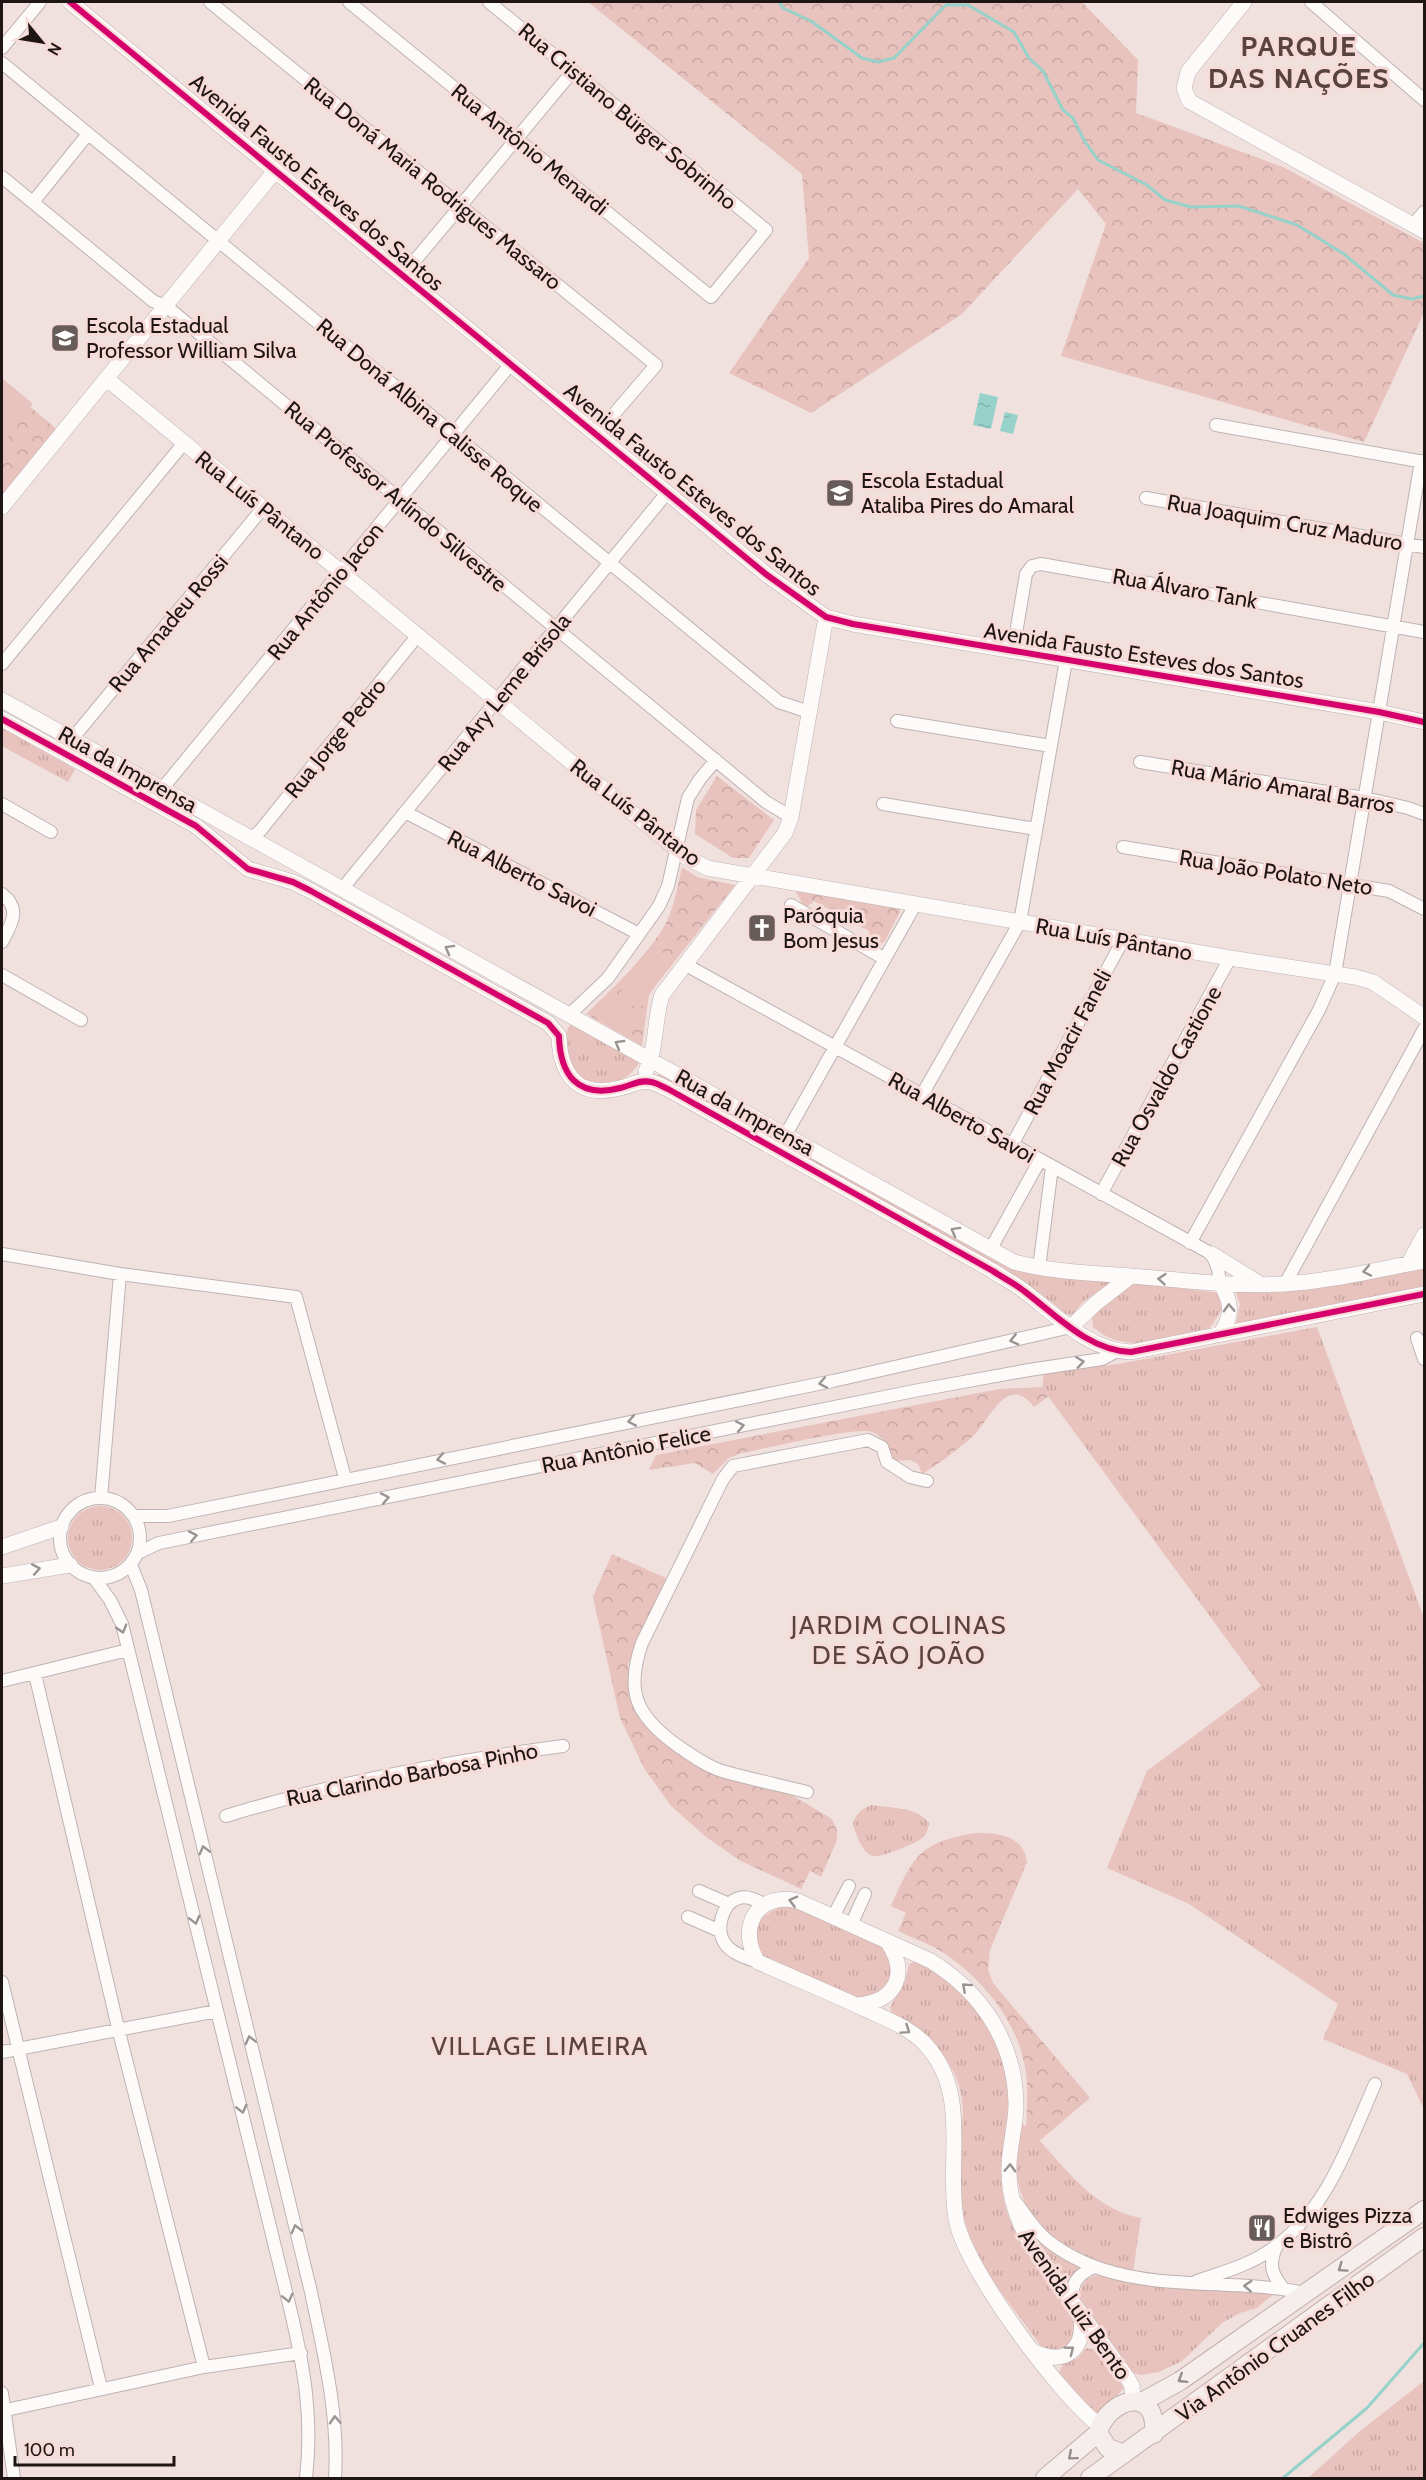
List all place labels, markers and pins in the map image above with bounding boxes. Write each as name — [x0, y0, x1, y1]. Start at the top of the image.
place label: Escola Estadual Professor William Silva — [86, 312, 297, 364]
school or university icon: Escola Estadual Professor William Silva — [49, 322, 81, 354]
place label: Escola Estadual Ataliba Pires do Amaral — [861, 467, 1075, 519]
school or university icon: Escola Estadual Ataliba Pires do Amaral — [824, 477, 856, 509]
place label: Paróquia Bom Jesus — [783, 902, 879, 954]
church icon: Paróquia Bom Jesus — [746, 912, 778, 944]
place label: Edwiges Pizza e Bistrô — [1283, 2202, 1413, 2254]
restaurant icon: Edwiges Pizza e Bistrô — [1246, 2212, 1278, 2244]

